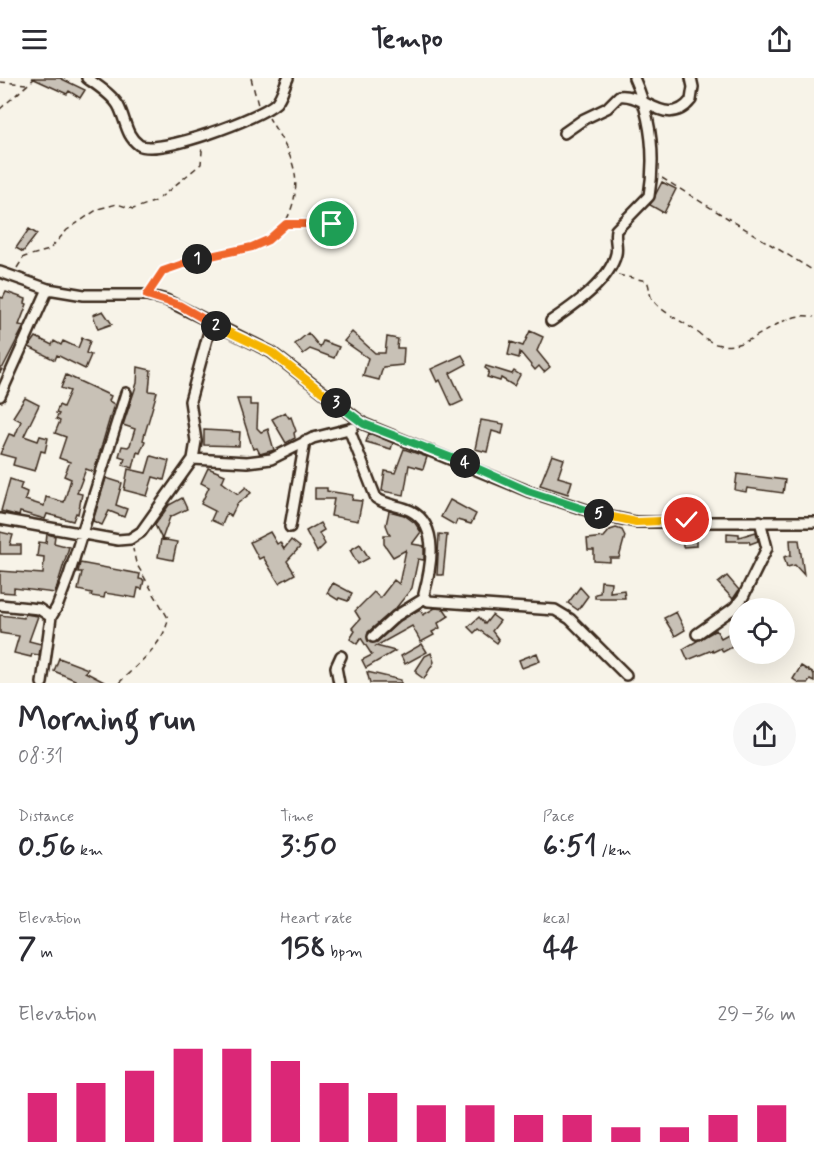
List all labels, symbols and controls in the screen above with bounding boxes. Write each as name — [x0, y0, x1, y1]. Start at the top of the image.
text: Tempo — [371, 22, 443, 57]
icon: menu — [18, 23, 51, 56]
icon: share — [763, 23, 796, 56]
pin — [306, 198, 357, 249]
icon: arrive — [315, 207, 348, 240]
pin: 1 — [182, 244, 212, 274]
text: 1 — [193, 248, 201, 269]
pin: 2 — [201, 311, 231, 341]
text: 2 — [212, 315, 220, 336]
pin: 3 — [321, 388, 351, 418]
text: 3 — [332, 392, 340, 413]
pin: 4 — [450, 448, 480, 478]
text: 4 — [460, 452, 470, 473]
pin — [661, 494, 712, 545]
pin: 5 — [584, 499, 614, 529]
text: 5 — [594, 503, 604, 524]
icon: check — [670, 503, 703, 536]
map controls — [729, 598, 795, 664]
button: locate — [729, 598, 795, 664]
text: Morning run — [18, 698, 196, 742]
button: share — [733, 703, 796, 766]
text: 08:31 — [18, 743, 63, 770]
text: Distance — [18, 806, 74, 827]
text: Time — [280, 806, 314, 827]
text: Pace — [543, 806, 575, 827]
text: 0.56 — [18, 827, 76, 866]
text: 3:50 — [280, 827, 337, 866]
text: 6:51 — [543, 827, 597, 866]
text: km — [76, 840, 103, 861]
text: /km — [597, 840, 632, 861]
text: Elevation — [18, 908, 81, 929]
text: Heart rate — [280, 908, 352, 929]
text: kcal — [543, 908, 570, 929]
text: 7 — [18, 929, 36, 968]
text: 158 — [280, 929, 326, 968]
text: 44 — [543, 929, 578, 968]
text: m — [36, 942, 53, 963]
text: bpm — [326, 942, 362, 963]
text: Elevation — [18, 1001, 97, 1028]
text: 29–36 m — [717, 1001, 796, 1028]

